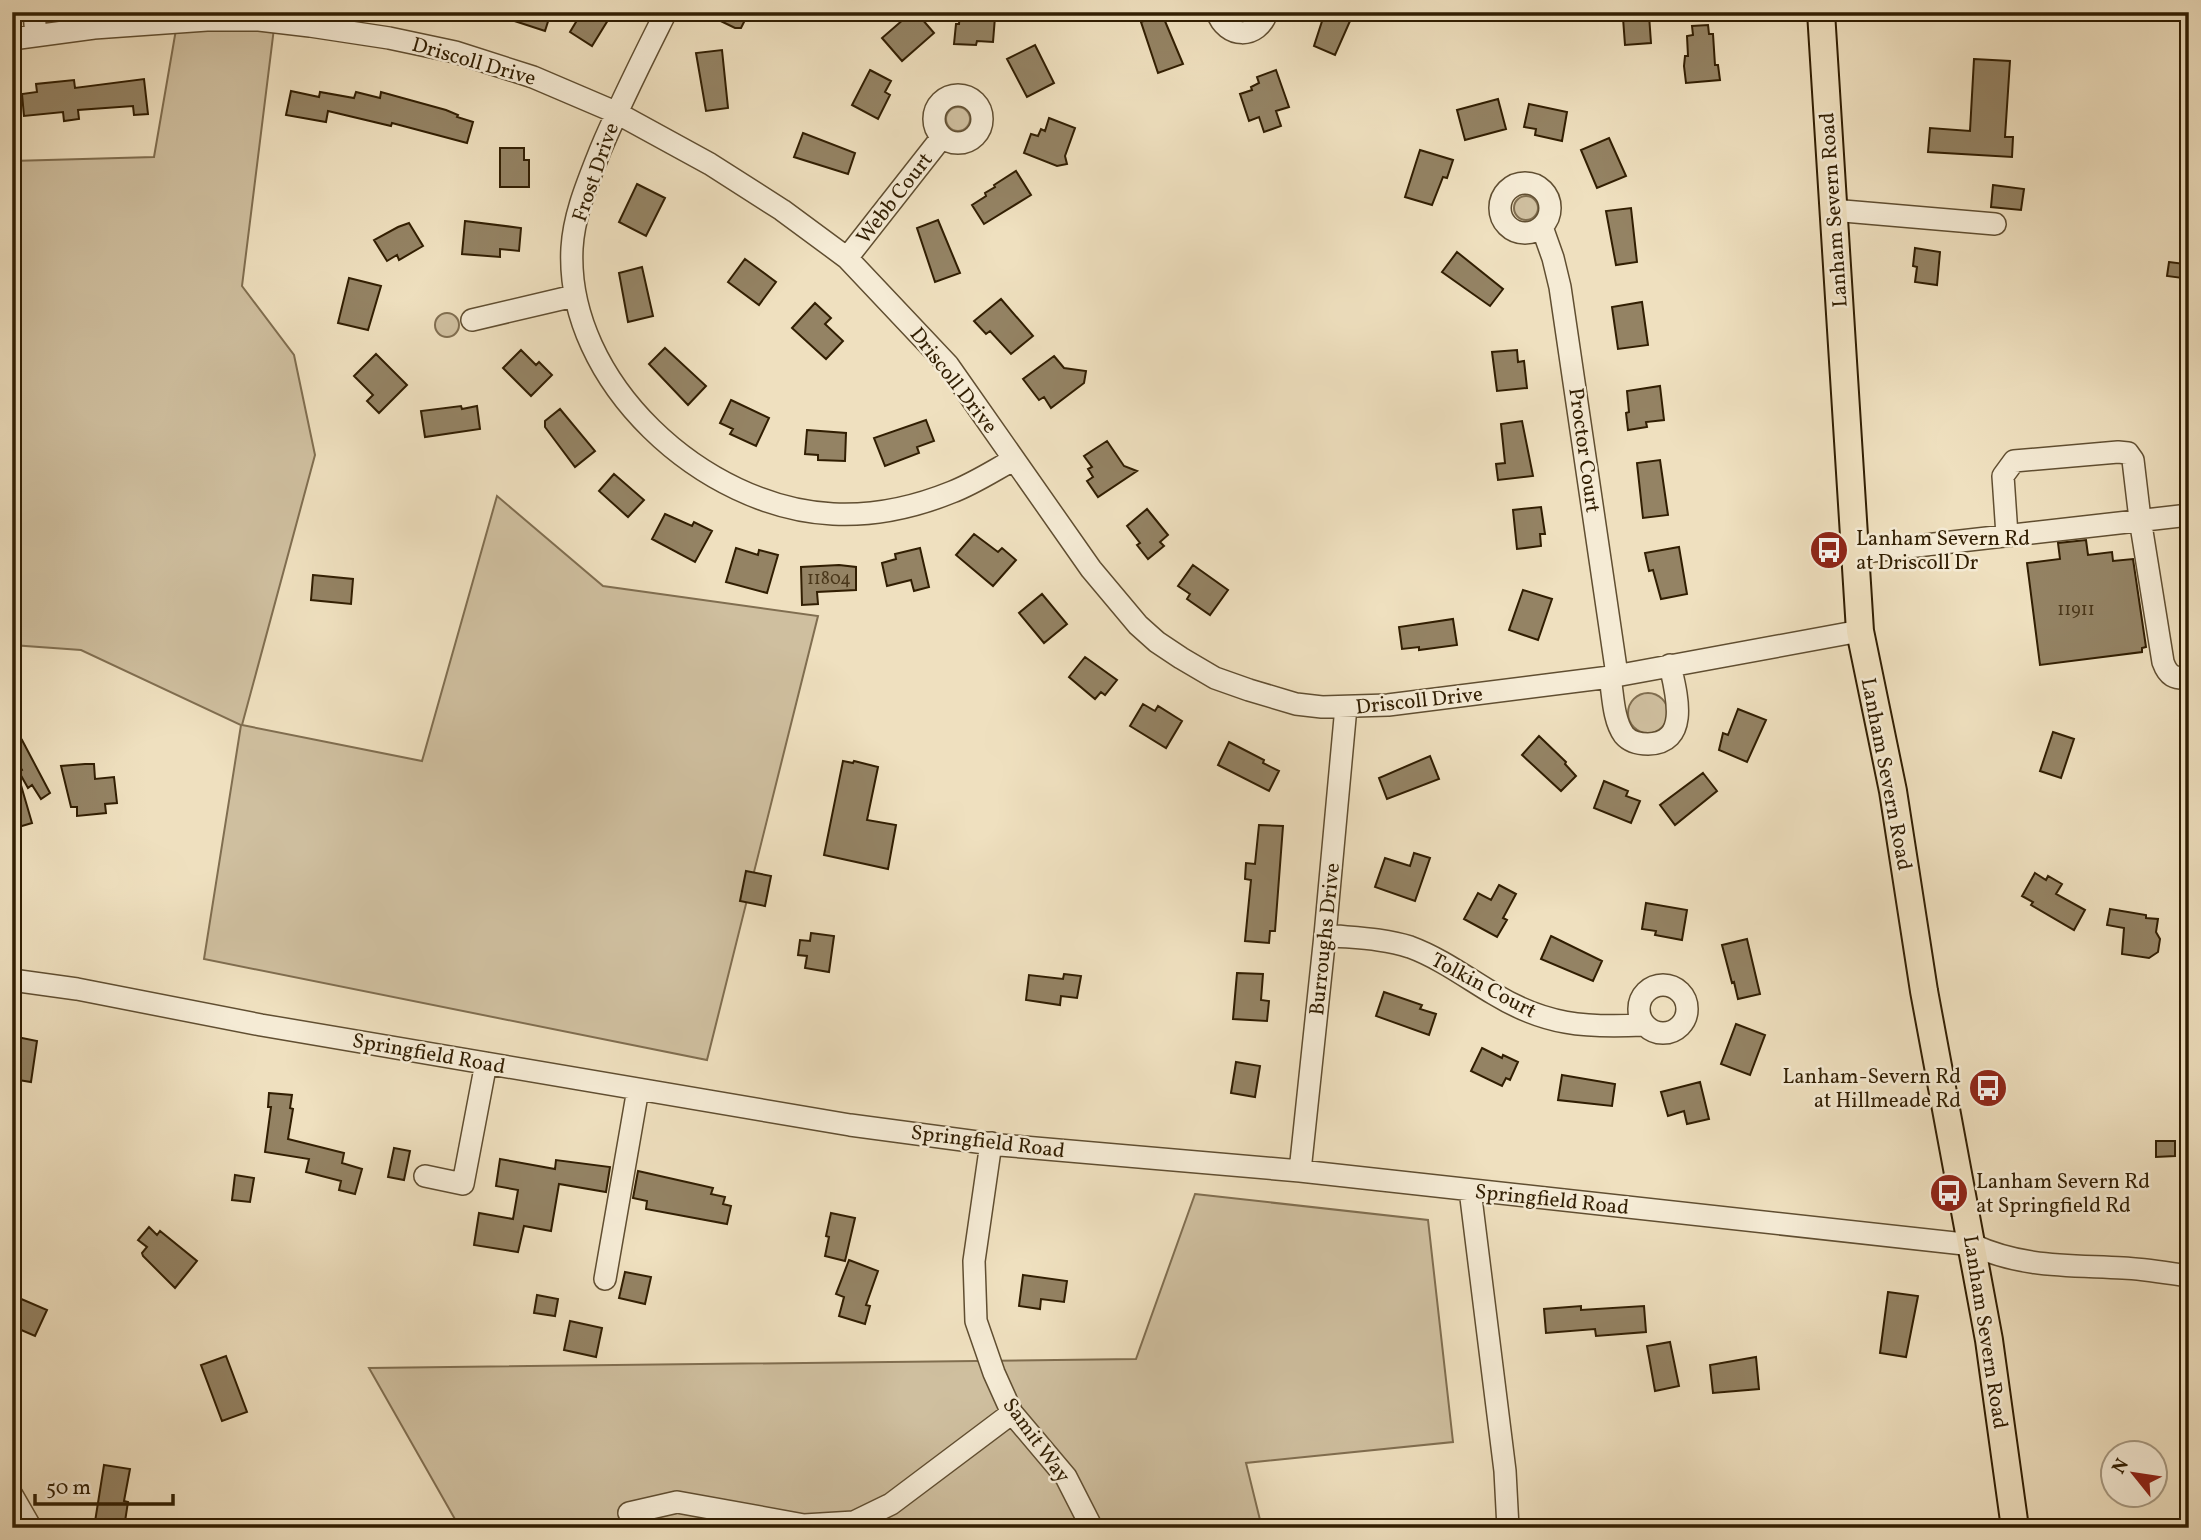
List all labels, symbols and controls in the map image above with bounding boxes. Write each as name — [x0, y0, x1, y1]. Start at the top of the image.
street label: Driscoll Drive — [408, 31, 539, 94]
street label: Lanham Severn Road — [1813, 111, 1856, 308]
street label: Frost Drive — [566, 119, 627, 226]
street label: Webb Court — [850, 147, 940, 251]
street label: Driscoll Drive — [902, 322, 1004, 440]
street label: Proctor Court — [1560, 386, 1607, 515]
place label: Lanham Severn Rd at Driscoll Dr — [1856, 525, 2030, 578]
bus stop icon: Lanham Severn Rd at Driscoll Dr — [1808, 529, 1850, 571]
house number: 11804 — [807, 567, 851, 592]
house number: 11911 — [2057, 598, 2095, 623]
street label: Lanham Severn Road — [1853, 675, 1918, 873]
street label: Driscoll Drive — [1354, 680, 1484, 723]
street label: Burroughs Drive — [1303, 861, 1348, 1017]
street label: Tolkin Court — [1426, 946, 1541, 1026]
street label: Springfield Road — [350, 1027, 508, 1082]
place label: Lanham-Severn Rd at Hillmeade Rd — [1782, 1063, 1961, 1116]
bus stop icon: Lanham-Severn Rd at Hillmeade Rd — [1967, 1067, 2009, 1109]
street label: Springfield Road — [909, 1119, 1066, 1166]
place label: Lanham Severn Rd at Springfield Rd — [1976, 1168, 2150, 1221]
bus stop icon: Lanham Severn Rd at Springfield Rd — [1928, 1172, 1970, 1214]
street label: Springfield Road — [1473, 1178, 1630, 1223]
street label: Lanham Severn Road — [1955, 1233, 2014, 1431]
street label: Samit Way — [995, 1392, 1077, 1490]
north arrow — [2100, 1438, 2170, 1508]
text: N — [2106, 1454, 2136, 1479]
scale bar — [35, 1463, 173, 1507]
text: 50 m — [46, 1474, 91, 1503]

